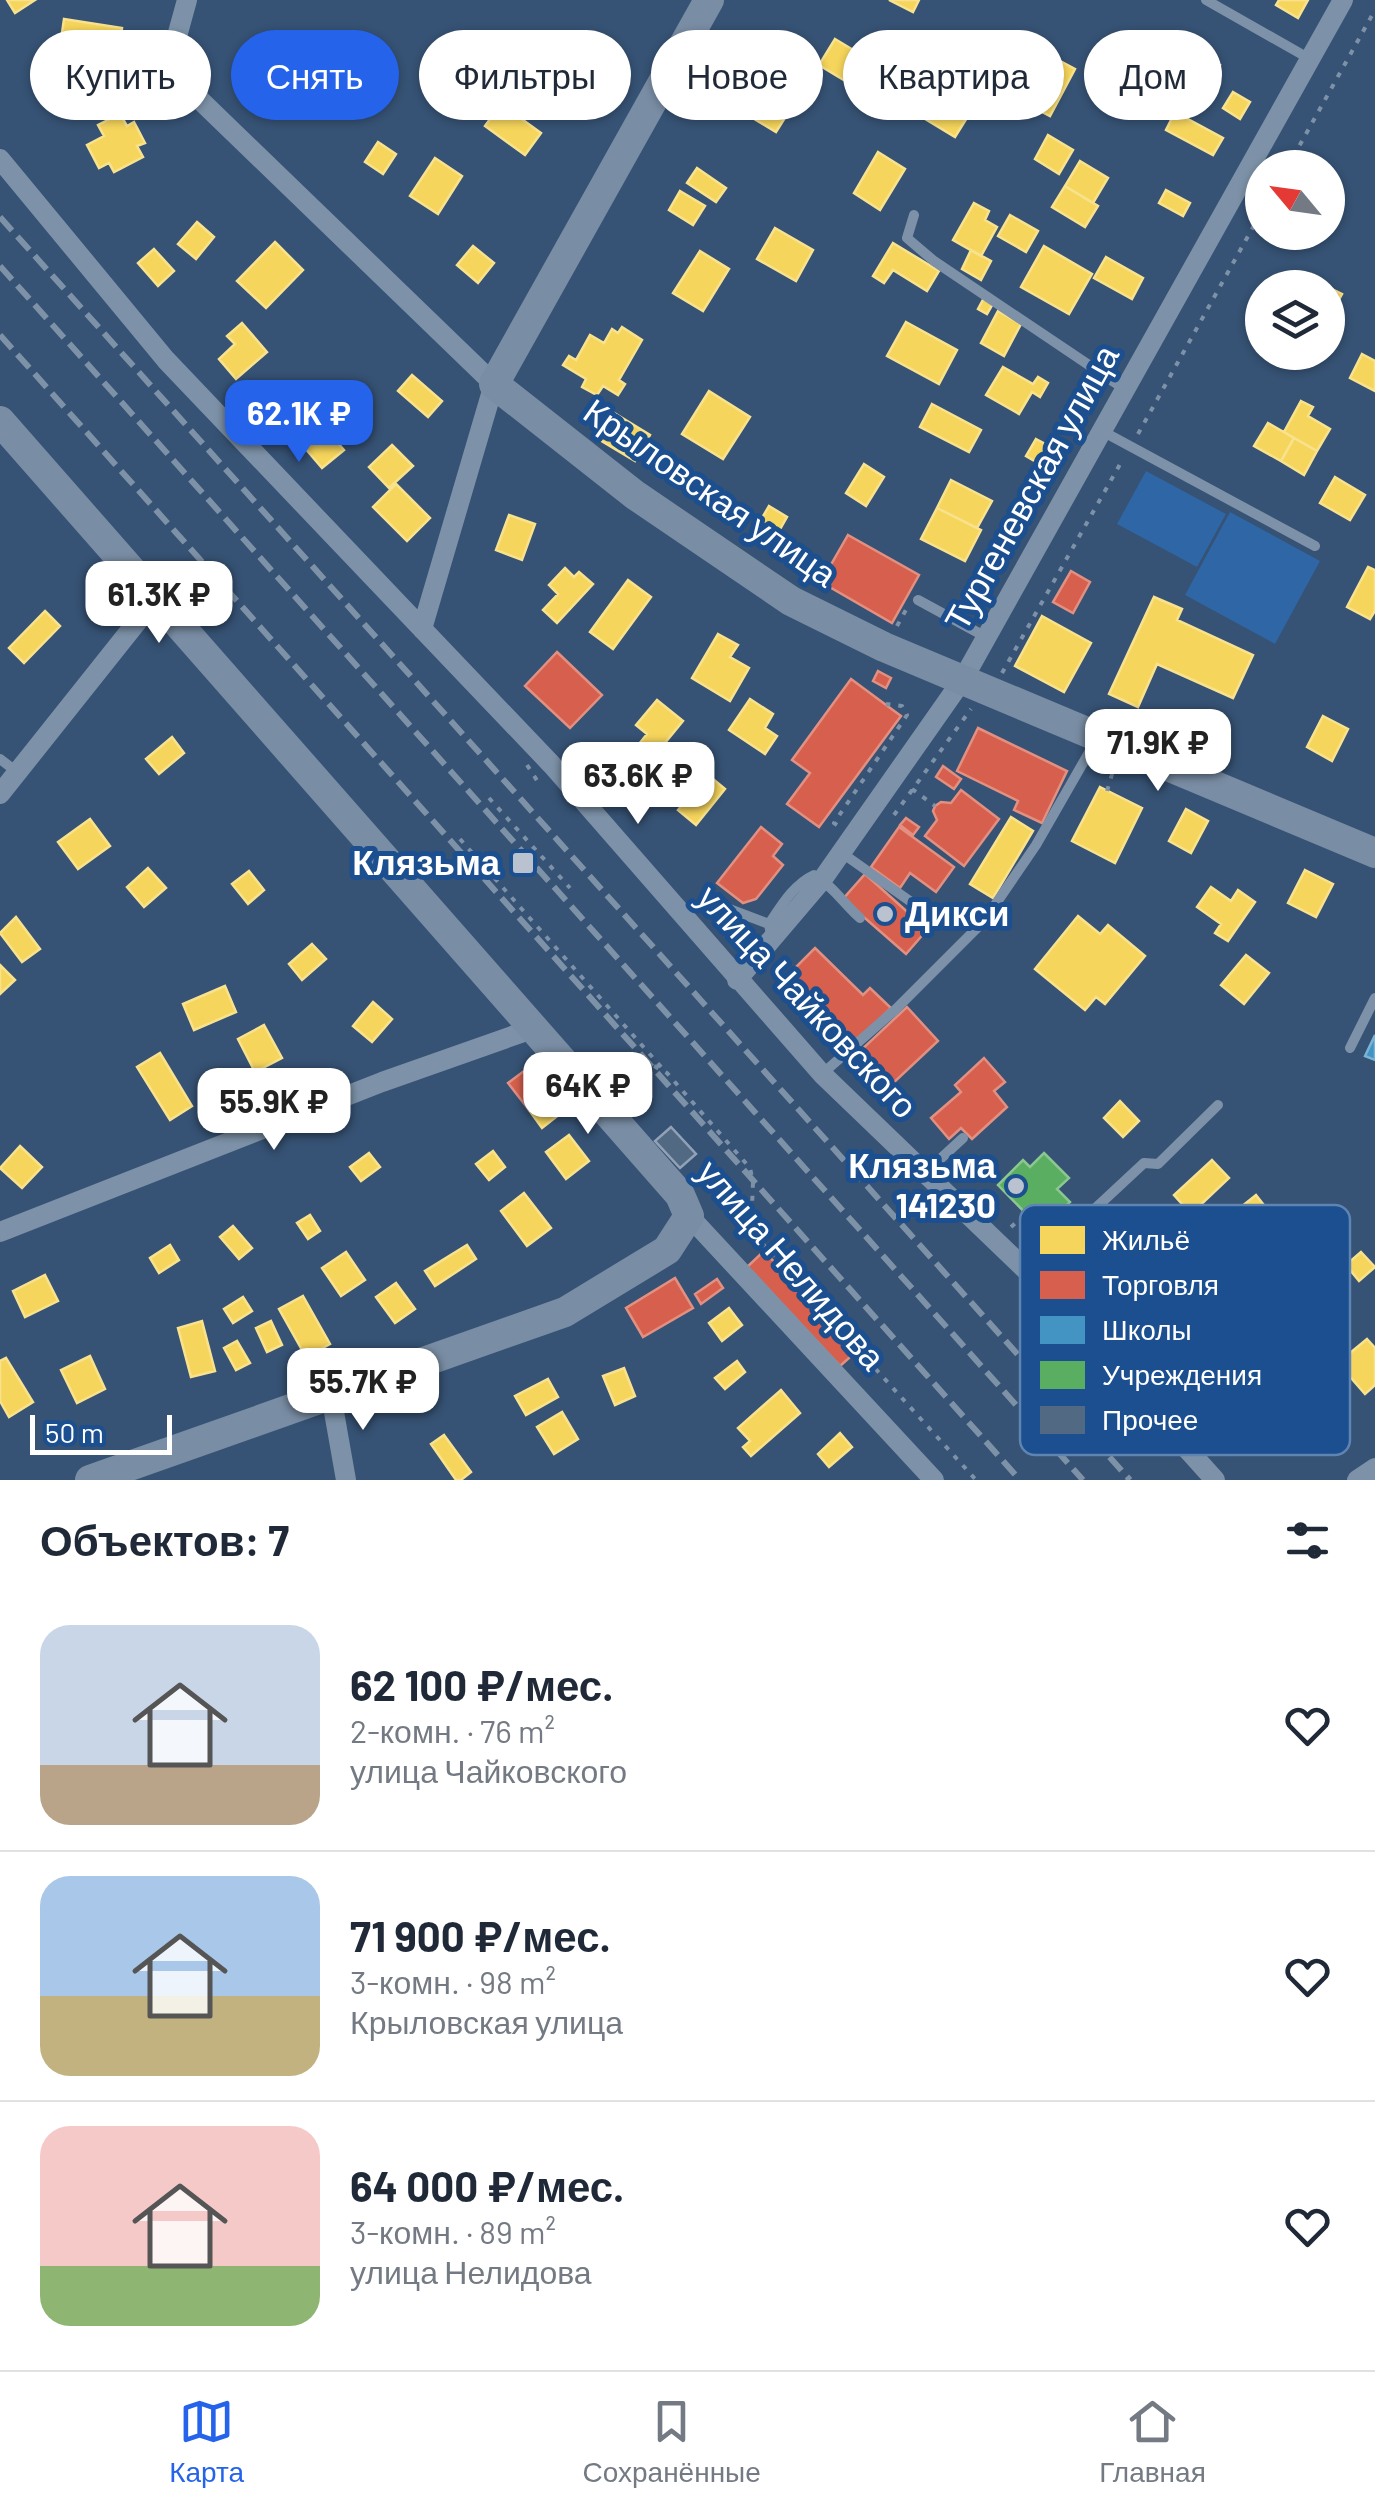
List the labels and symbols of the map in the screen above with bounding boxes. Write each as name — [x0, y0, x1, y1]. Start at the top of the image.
north arrow — [1245, 150, 1345, 250]
street label: Тургеневская улица — [934, 337, 1126, 637]
pin: 62.1K ₽ — [207, 380, 391, 465]
street label: Крыловская улица — [577, 388, 846, 595]
pin: 61.3K ₽ — [67, 561, 251, 646]
pin: 71.9K ₽ — [1066, 709, 1250, 794]
pin: 63.6K ₽ — [546, 742, 730, 827]
place label: Клязьма — [352, 840, 501, 882]
marker: Клязьма — [510, 850, 536, 876]
street label: улица Чайковского — [690, 875, 927, 1126]
place label: Дикси — [905, 891, 1010, 933]
marker: Дикси — [874, 903, 896, 925]
pin: 64K ₽ — [518, 1052, 658, 1137]
pin: 55.9K ₽ — [182, 1068, 366, 1153]
place label: Клязьма 141230 — [848, 1143, 997, 1225]
street label: улица Нелидова — [690, 1150, 895, 1378]
marker: Клязьма 141230 — [1005, 1175, 1027, 1197]
legend — [1020, 1205, 1350, 1455]
text: Жильё — [1102, 1222, 1190, 1256]
text: Торговля — [1102, 1267, 1219, 1301]
text: Школы — [1102, 1312, 1192, 1346]
pin: 55.7K ₽ — [271, 1348, 455, 1433]
text: Учреждения — [1102, 1357, 1262, 1391]
text: Прочее — [1102, 1402, 1198, 1436]
scale bar — [30, 1410, 172, 1454]

